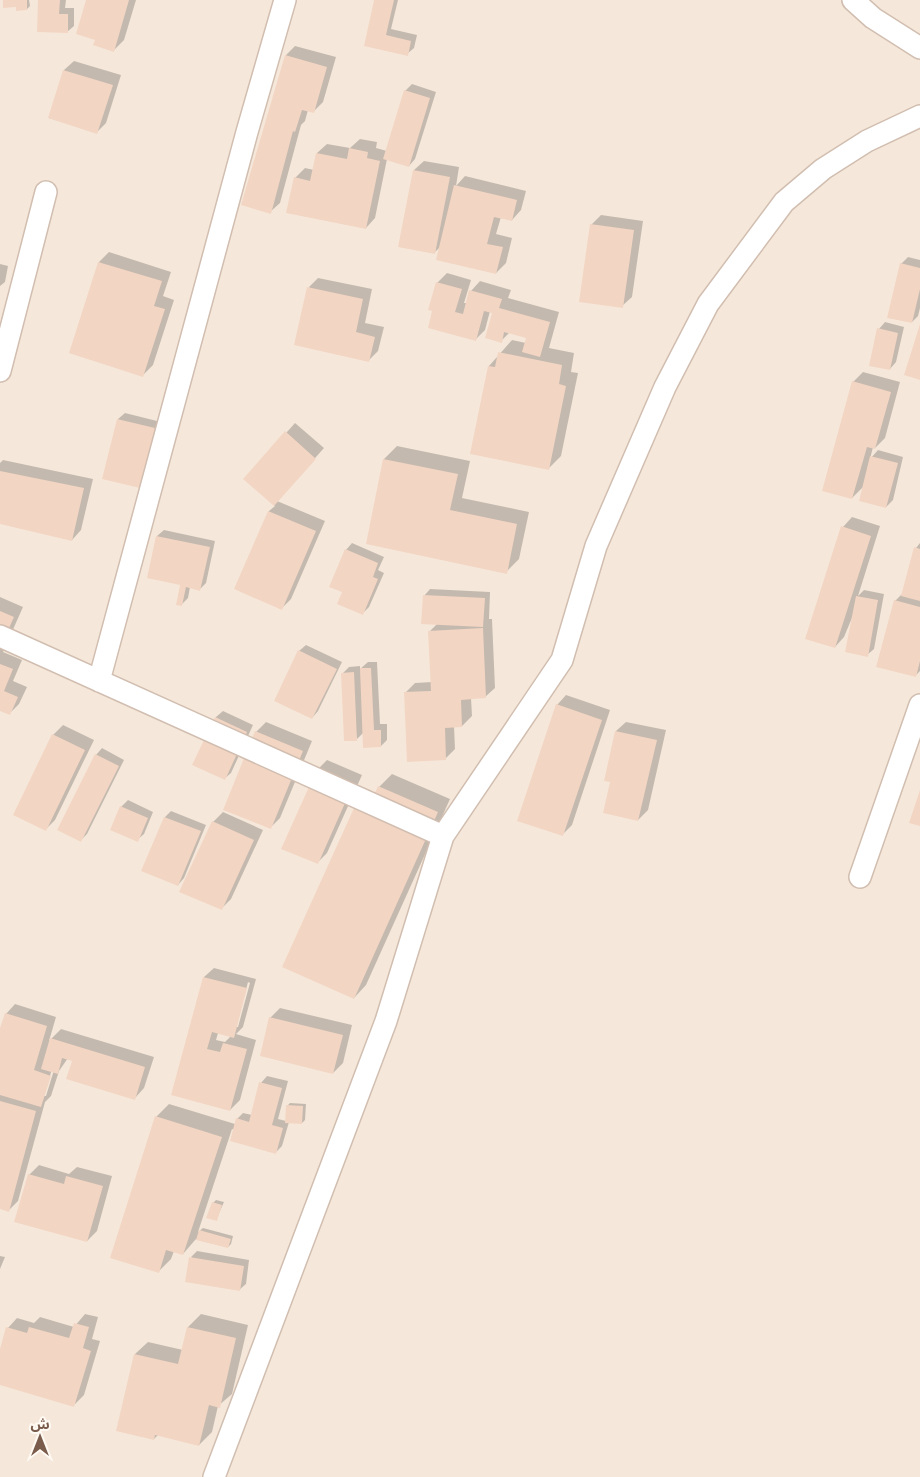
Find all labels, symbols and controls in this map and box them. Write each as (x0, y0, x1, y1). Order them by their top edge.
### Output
north arrow (15, 1412, 65, 1462)
text: ش (30, 1416, 50, 1433)

